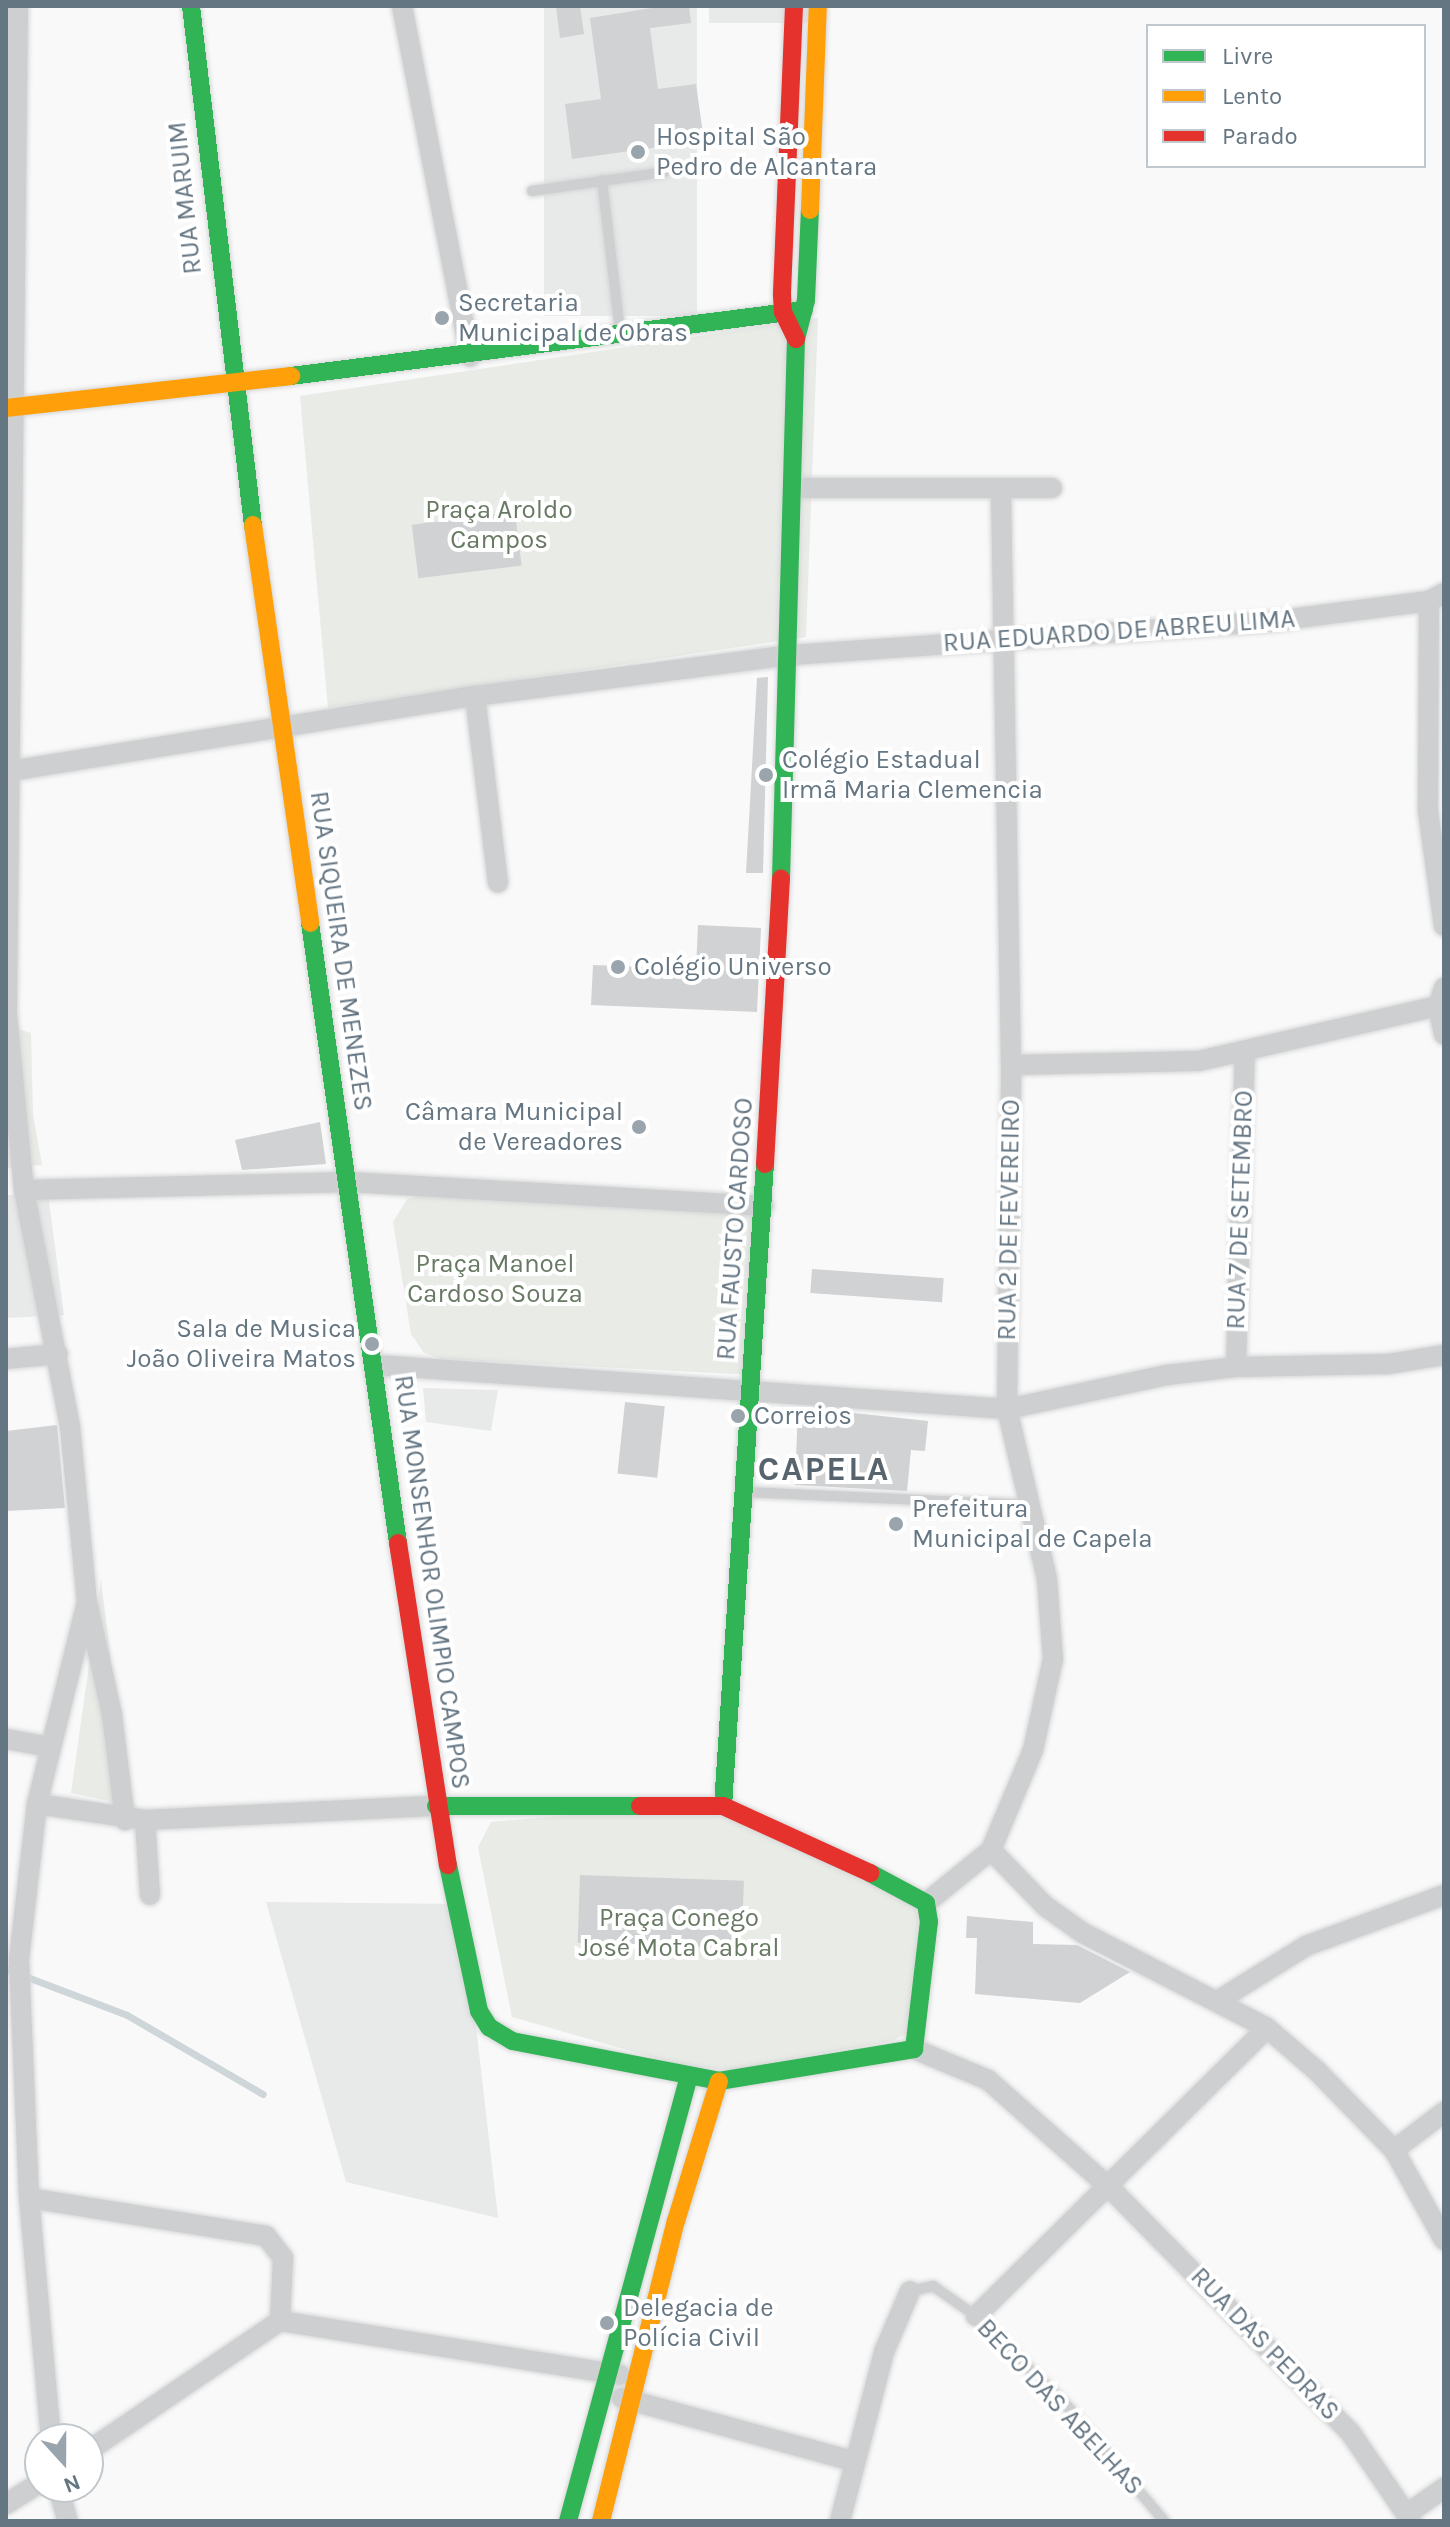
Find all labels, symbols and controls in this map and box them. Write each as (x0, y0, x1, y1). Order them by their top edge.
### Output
legend (1146, 24, 1426, 168)
text: Livre (1222, 42, 1273, 70)
text: Lento (1222, 82, 1282, 110)
street label: RUA MARUIM (161, 120, 209, 276)
place label: Hospital São Pedro de Alcantara (656, 121, 877, 182)
text: Parado (1222, 122, 1298, 150)
marker: Hospital São Pedro de Alcantara (627, 141, 649, 163)
place label: Secretaria Municipal de Obras (458, 287, 688, 348)
marker: Secretaria Municipal de Obras (433, 309, 451, 327)
park label: Praça Aroldo Campos (425, 494, 573, 556)
street label: RUA EDUARDO DE ABREU LIMA (942, 603, 1296, 659)
place label: Colégio Estadual Irmã Maria Clemencia (782, 744, 1043, 806)
marker: Colégio Estadual Irmã Maria Clemencia (757, 766, 775, 784)
street label: RUA SIQUEIRA DE MENEZES (303, 789, 379, 1113)
place label: Colégio Universo (634, 951, 832, 983)
marker: Colégio Universo (609, 958, 627, 976)
street label: RUA 7 DE SETEMBRO (1220, 1090, 1260, 1330)
place label: Câmara Municipal de Vereadores (405, 1096, 623, 1158)
street label: RUA FAUSTO CARDOSO (710, 1097, 760, 1361)
street label: RUA 2 DE FEVEREIRO (991, 1099, 1027, 1341)
marker: Câmara Municipal de Vereadores (630, 1118, 648, 1136)
park label: Praça Manoel Cardoso Souza (407, 1248, 583, 1310)
place label: Sala de Musica João Oliveira Matos (127, 1313, 356, 1374)
marker: Sala de Musica João Oliveira Matos (363, 1335, 381, 1353)
street label: RUA MONSENHOR OLIMPIO CAMPOS (387, 1373, 477, 1791)
place label: Correios (754, 1400, 852, 1432)
marker: Correios (729, 1407, 747, 1425)
district label: CAPELA (758, 1450, 890, 1490)
place label: Prefeitura Municipal de Capela (912, 1493, 1153, 1554)
marker: Prefeitura Municipal de Capela (887, 1515, 905, 1533)
park label: Praça Conego José Mota Cabral (578, 1902, 780, 1964)
street label: RUA DAS PEDRAS (1184, 2261, 1346, 2427)
place label: Delegacia de Polícia Civil (623, 2292, 774, 2354)
street label: BECO DAS ABELHAS (970, 2312, 1150, 2502)
marker: Delegacia de Polícia Civil (598, 2314, 616, 2332)
north arrow (24, 2423, 104, 2503)
text: N (60, 2469, 84, 2499)

